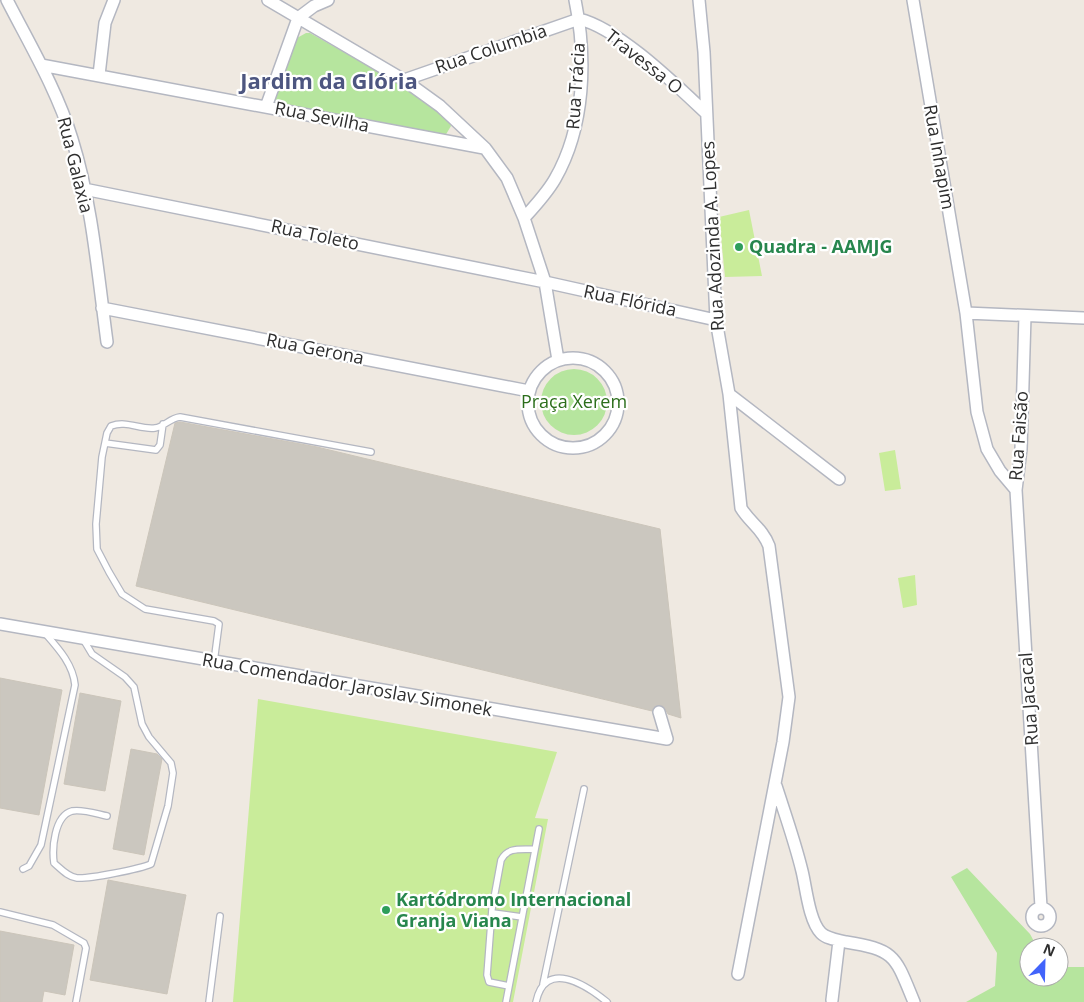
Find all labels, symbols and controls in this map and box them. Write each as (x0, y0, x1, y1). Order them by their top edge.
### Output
street label: Rua Columbia (432, 18, 550, 78)
street label: Travessa O (601, 23, 688, 99)
street label: Rua Trácia (560, 42, 590, 130)
district label: Jardim da Glória (238, 65, 418, 95)
street label: Rua Sevilha (273, 95, 372, 137)
street label: Rua Inhapim (919, 102, 961, 211)
street label: Rua Galaxia (52, 114, 100, 215)
street label: Rua Adozinda A. Lopes (695, 140, 729, 332)
street label: Rua Toleto (269, 213, 361, 255)
place label: Quadra - AAMJG (749, 234, 892, 258)
marker: Quadra - AAMJG (733, 241, 745, 253)
street label: Rua Flórida (582, 278, 679, 322)
street label: Rua Gerona (264, 327, 366, 369)
park label: Praça Xerem (521, 389, 627, 413)
street label: Rua Faisão (1003, 390, 1033, 482)
street label: Rua Comendador Jaroslav Simonek (200, 647, 495, 721)
street label: Rua Jacacal (1013, 652, 1043, 747)
place label: Kartódromo Internacional Granja Viana (396, 887, 631, 932)
marker: Kartódromo Internacional Granja Viana (380, 904, 392, 916)
north arrow (1019, 937, 1069, 987)
text: N (1040, 939, 1058, 961)

